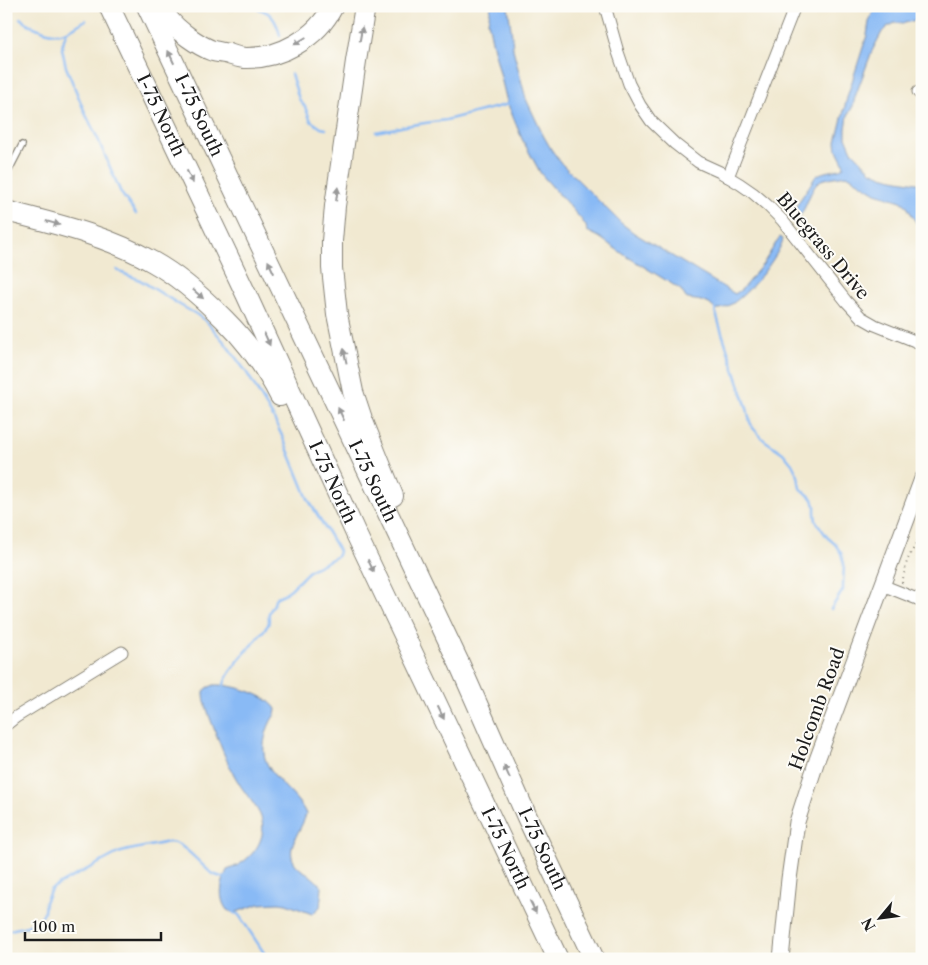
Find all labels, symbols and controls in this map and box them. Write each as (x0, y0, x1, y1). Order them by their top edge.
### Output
one-way arrow (357, 25, 365, 41)
one-way arrow (294, 37, 307, 46)
one-way arrow (167, 50, 175, 64)
street label: I-75 North (132, 71, 190, 160)
street label: I-75 South (170, 71, 228, 160)
one-way arrow (186, 169, 194, 184)
one-way arrow (333, 186, 341, 202)
street label: Bluegrass Drive (772, 188, 874, 304)
one-way arrow (46, 220, 61, 228)
one-way arrow (267, 260, 275, 274)
one-way arrow (191, 289, 204, 300)
one-way arrow (263, 332, 271, 346)
one-way arrow (341, 348, 349, 363)
one-way arrow (336, 407, 344, 421)
street label: I-75 South (344, 436, 402, 526)
street label: I-75 North (304, 437, 361, 527)
one-way arrow (367, 559, 375, 573)
street label: Holcomb Road (785, 645, 849, 773)
one-way arrow (437, 706, 445, 720)
one-way arrow (503, 765, 511, 779)
street label: I-75 North (476, 804, 534, 893)
street label: I-75 South (513, 804, 571, 894)
north arrow (856, 892, 906, 942)
one-way arrow (530, 900, 538, 914)
scale bar (25, 910, 161, 942)
text: N (858, 915, 879, 934)
text: 100 m (32, 917, 75, 936)

